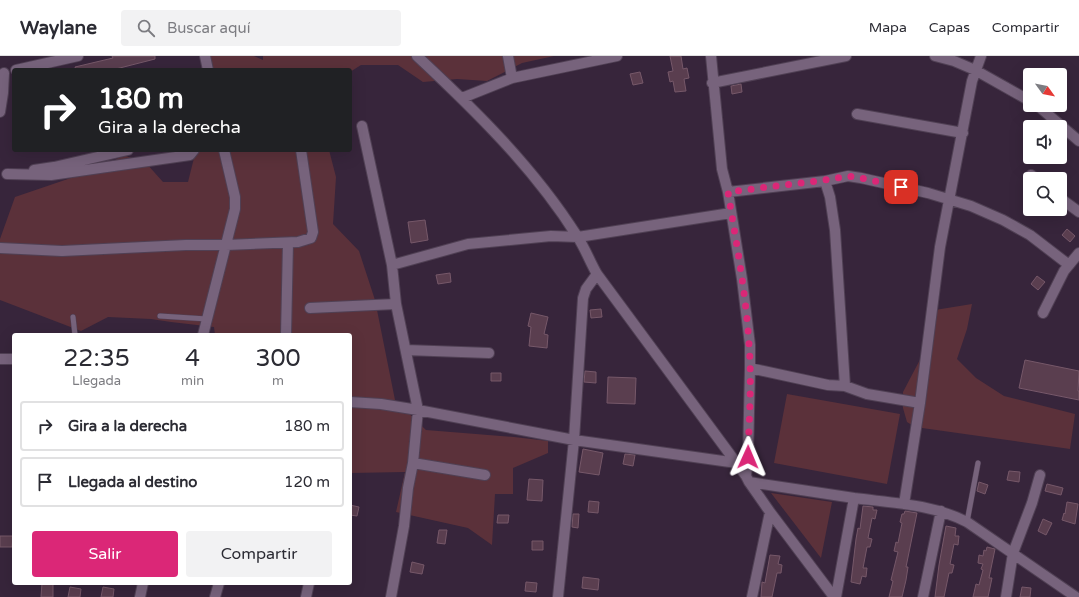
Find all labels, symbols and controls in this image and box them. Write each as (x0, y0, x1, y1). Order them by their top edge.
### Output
search box (121, 10, 401, 46)
text: Waylane (20, 17, 97, 39)
icon: search (135, 17, 157, 39)
text: Buscar aquí (167, 19, 250, 37)
text: Mapa (869, 19, 907, 36)
text: Capas (929, 19, 970, 36)
text: Compartir (992, 19, 1059, 36)
north arrow (1023, 68, 1067, 112)
map controls (1023, 68, 1067, 216)
text: 180 m (98, 82, 184, 116)
icon: right (32, 84, 84, 136)
text: Gira a la derecha (98, 116, 241, 138)
button: sound (1023, 120, 1067, 164)
pin (884, 170, 918, 204)
button: search (1023, 172, 1067, 216)
icon: arrive (890, 176, 912, 198)
text: 22:35 (63, 344, 130, 373)
text: 4 (185, 344, 200, 373)
text: 300 (255, 344, 301, 373)
text: Llegada (72, 373, 121, 389)
text: min (181, 373, 204, 389)
text: m (272, 373, 284, 389)
icon: right (34, 415, 56, 437)
text: Gira a la derecha (68, 417, 187, 435)
text: 180 m (284, 417, 330, 435)
position arrow (727, 436, 769, 478)
icon: arrive (34, 471, 56, 493)
text: Llegada al destino (68, 473, 197, 491)
text: 120 m (284, 473, 330, 491)
button: Salir (32, 531, 178, 577)
button: Compartir (186, 531, 332, 577)

